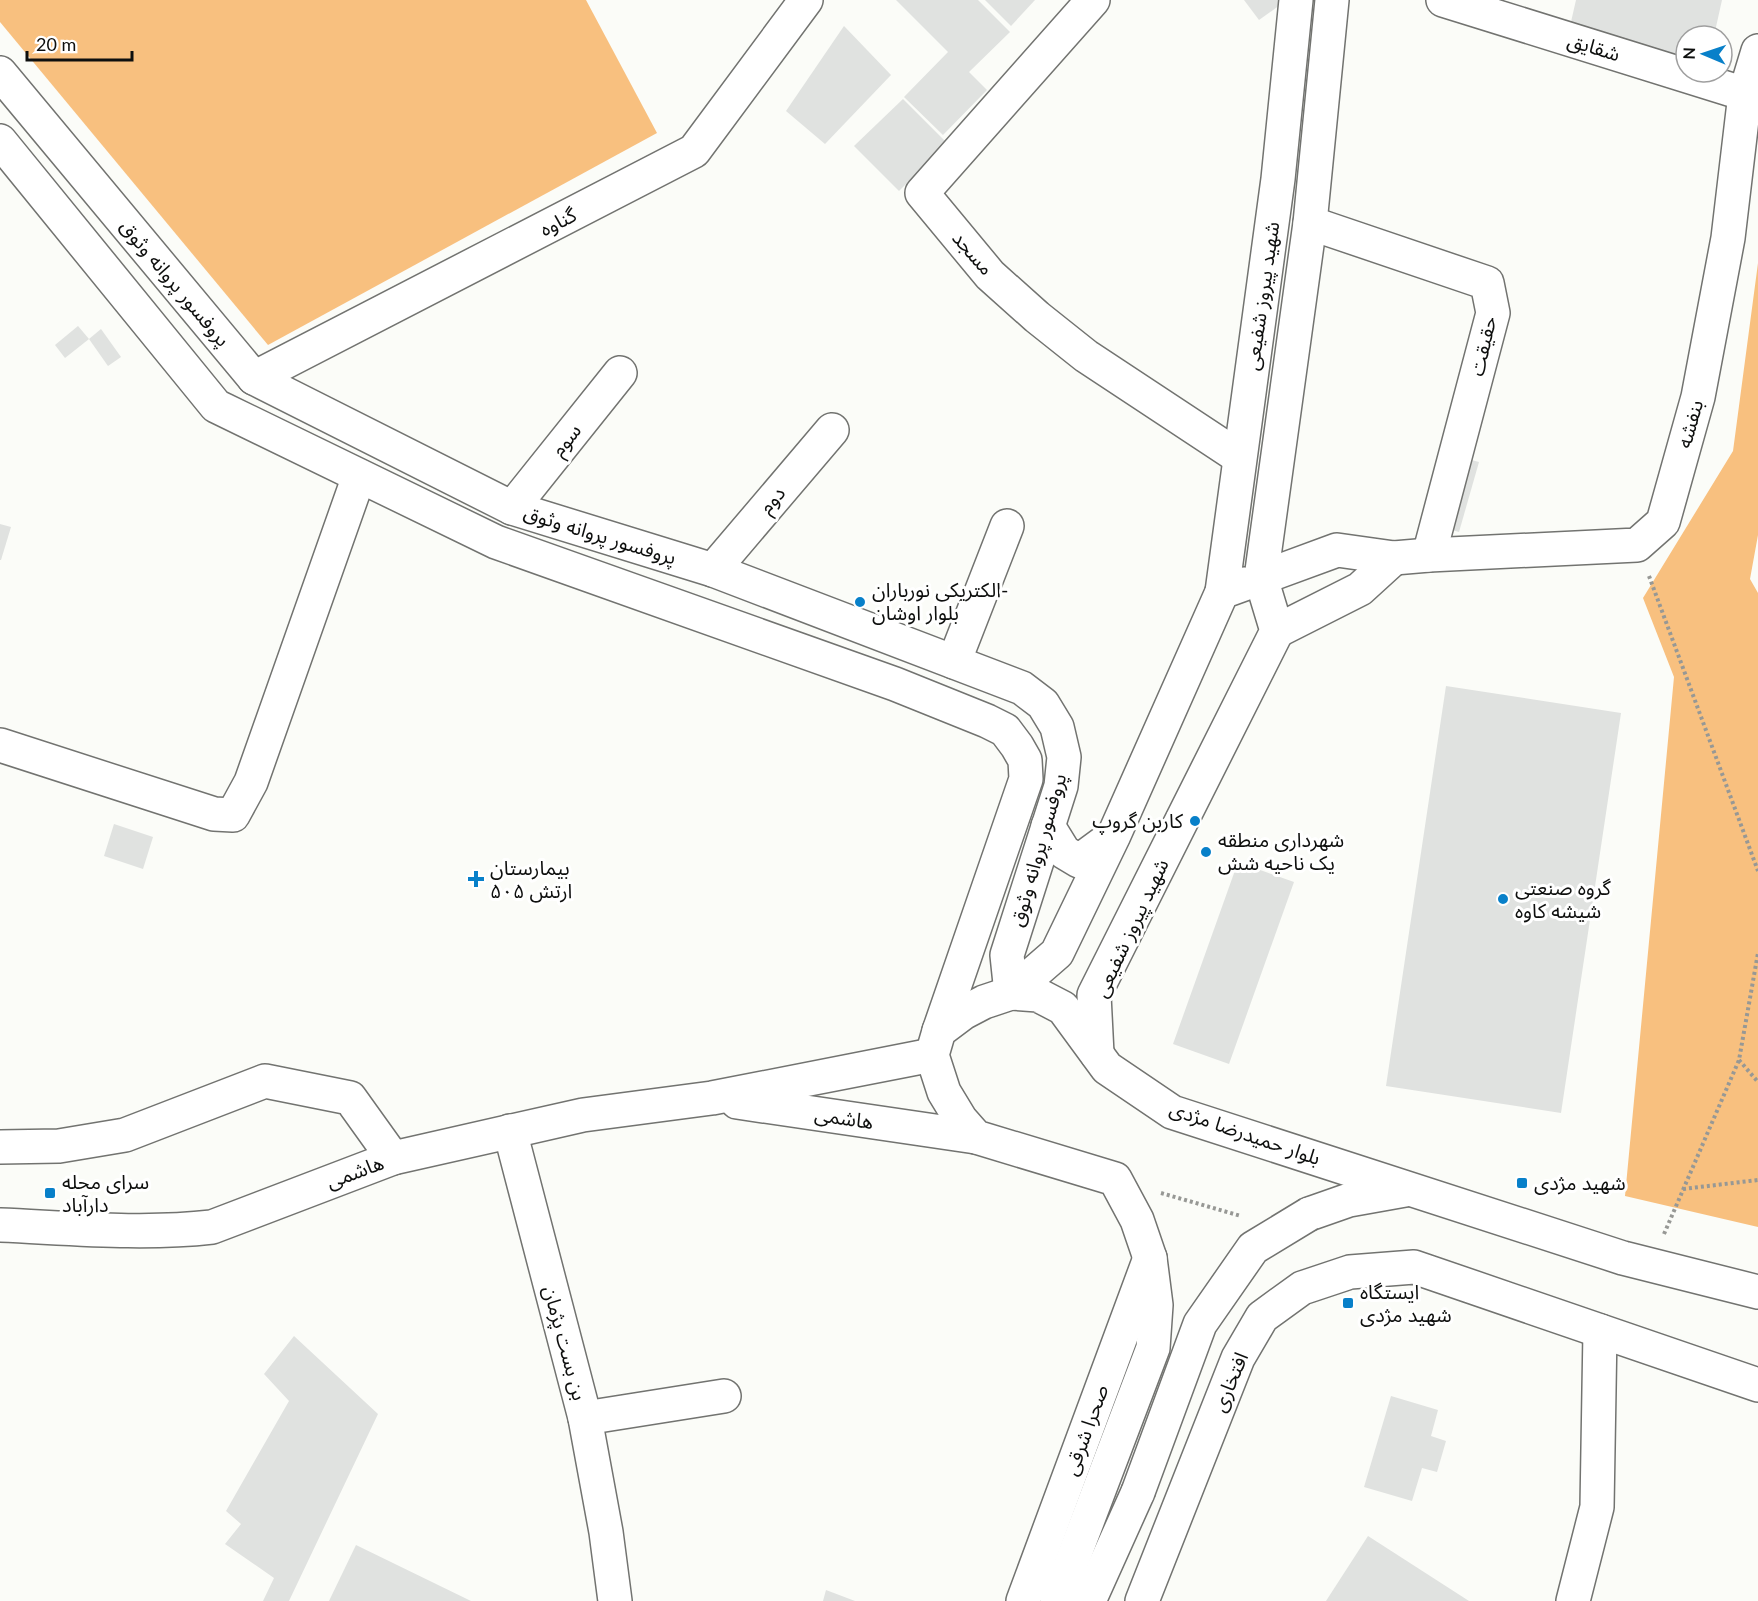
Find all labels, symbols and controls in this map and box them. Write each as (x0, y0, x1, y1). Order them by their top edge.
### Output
scale bar (27, 24, 132, 62)
north arrow (1674, 24, 1734, 84)
street label: شقایق (1565, 27, 1623, 67)
text: 20 m (36, 33, 76, 55)
text: N (1679, 47, 1698, 60)
street label: گناوه (535, 201, 581, 241)
street label: پروفسور پروانه وثوق (114, 214, 236, 352)
street label: شهید پیروز شفیعی (1239, 220, 1285, 372)
street label: مسجد (948, 225, 1000, 279)
street label: حقیقت (1463, 313, 1501, 378)
street label: بنفشه (1671, 397, 1707, 451)
street label: سوم (545, 418, 589, 463)
street label: دوم (753, 481, 793, 520)
street label: پروفسور پروانه وثوق (520, 499, 680, 571)
place label: الکتریکی نورباران- بلوار اوشان (872, 577, 1008, 625)
marker: الکتریکی نورباران- بلوار اوشان (853, 595, 867, 609)
street label: پروفسور پروانه وثوق (1004, 770, 1072, 930)
place label: کاربن گروپ (1092, 808, 1184, 835)
marker: کاربن گروپ (1188, 814, 1202, 828)
place label: شهرداری منطقه یک ناحیه شش (1218, 827, 1344, 875)
marker: شهرداری منطقه یک ناحیه شش (1199, 845, 1213, 859)
place label: بیمارستان ۵۰۵ ارتش (490, 855, 572, 903)
street label: شهید پیروز شفیعی (1088, 855, 1175, 1002)
marker: بیمارستان ۵۰۵ ارتش (467, 870, 485, 888)
place label: گروه صنعتی شیشه کاوه (1515, 875, 1612, 923)
marker: گروه صنعتی شیشه کاوه (1496, 892, 1510, 906)
street label: بلوار حمیدرضا مژدی (1167, 1095, 1324, 1170)
street label: هاشمی (813, 1101, 875, 1134)
street label: هاشمی (323, 1150, 387, 1193)
place label: سرای محله دارآباد (62, 1169, 149, 1217)
place label: شهید مژدی (1534, 1170, 1626, 1195)
marker: شهید مژدی (1515, 1176, 1529, 1190)
marker: سرای محله دارآباد (43, 1186, 57, 1200)
place label: ایستگاه شهید مژدی (1360, 1279, 1452, 1327)
street label: بن بست پژمان (537, 1283, 593, 1403)
marker: ایستگاه شهید مژدی (1341, 1296, 1355, 1310)
street label: افتخاری (1206, 1348, 1253, 1415)
street label: صحرا شرقی (1058, 1381, 1113, 1479)

